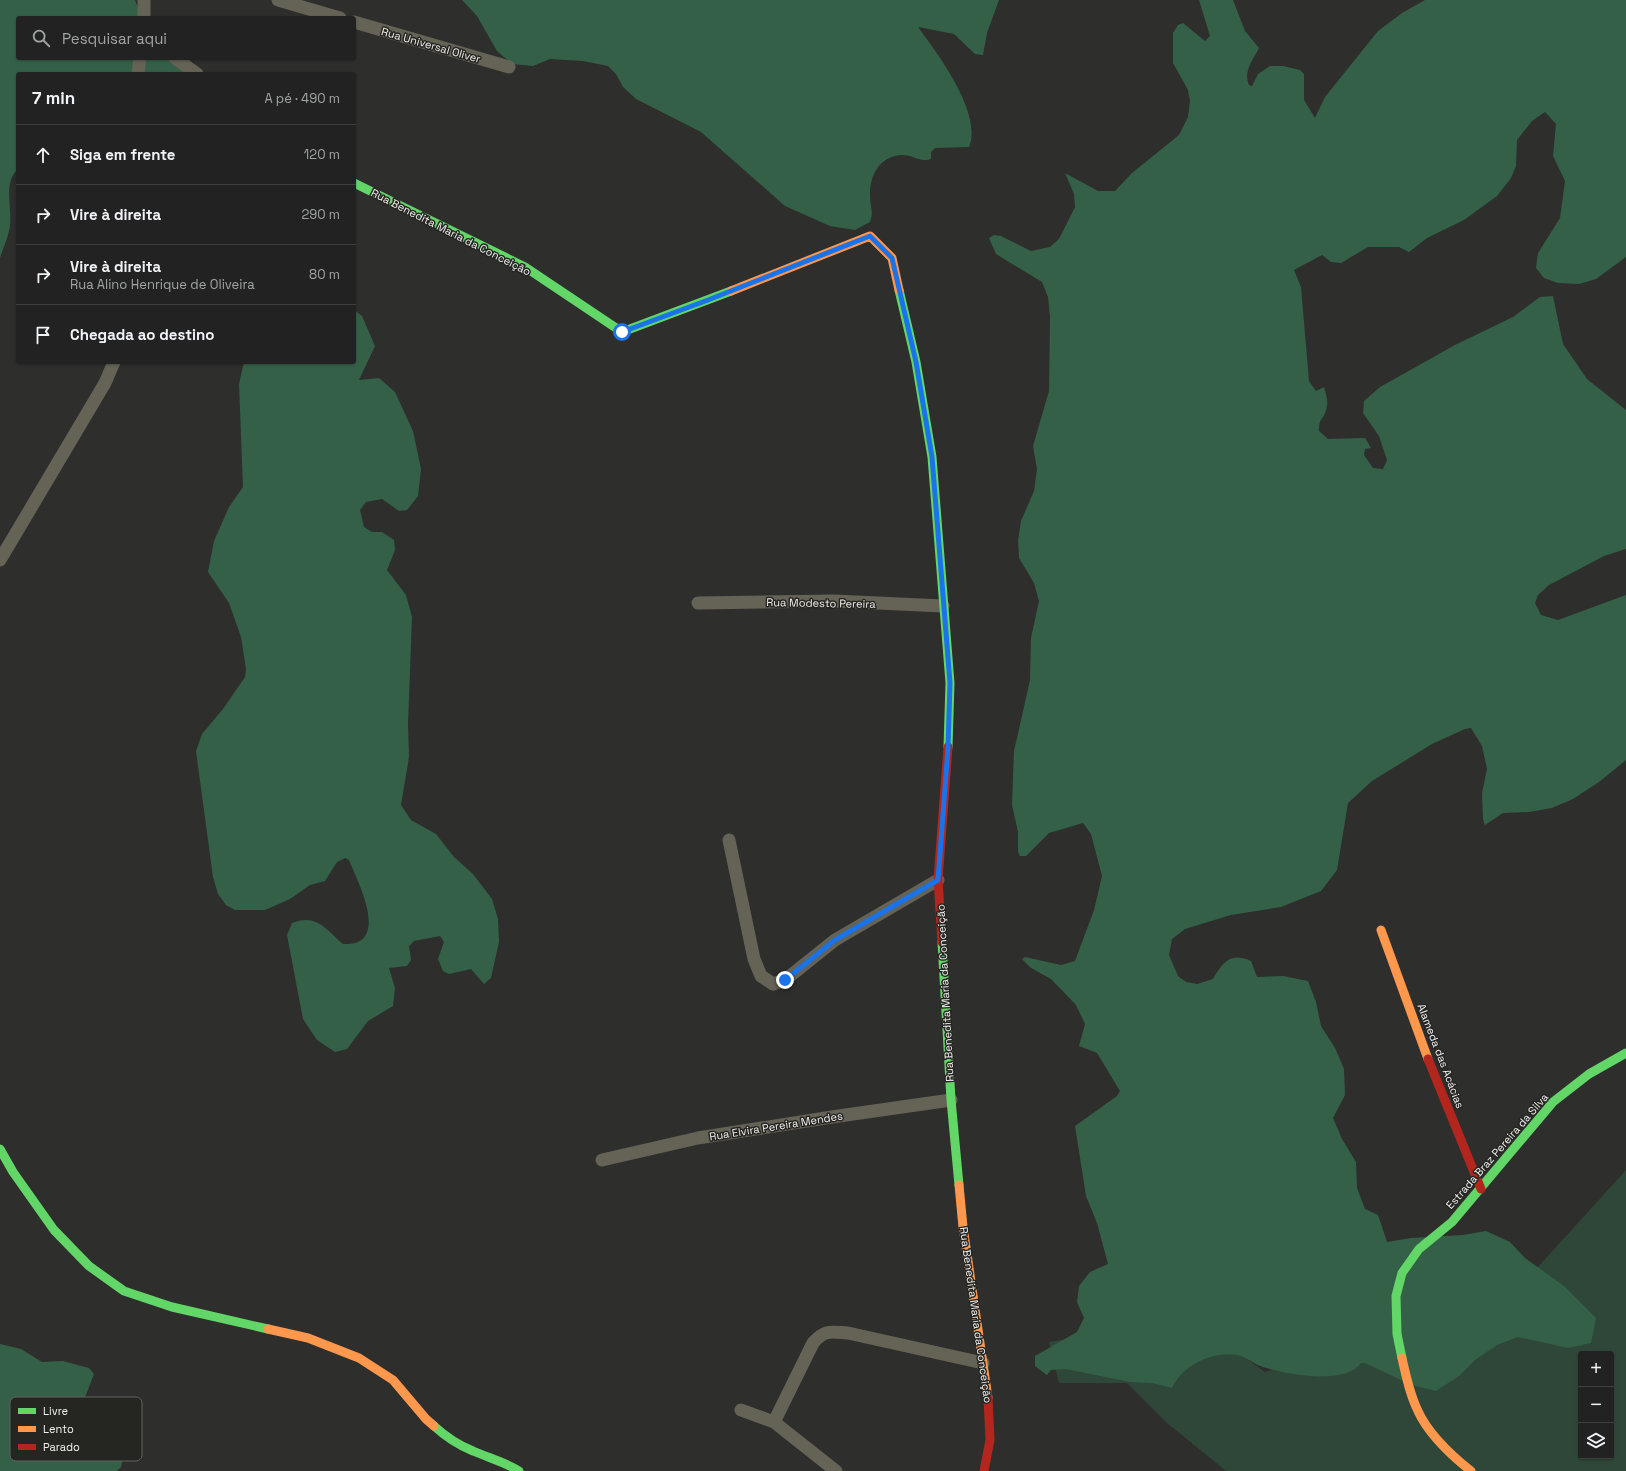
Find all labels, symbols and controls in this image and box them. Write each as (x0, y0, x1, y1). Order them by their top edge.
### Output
search box (16, 16, 356, 60)
street label: Rua Universal Oliver (380, 24, 482, 66)
icon: search (30, 27, 52, 49)
text: Pesquisar aqui (62, 29, 167, 48)
text: 7 min (32, 87, 75, 109)
text: A pé · 490 m (265, 90, 340, 107)
icon: ahead (32, 144, 54, 166)
text: Siga em frente (70, 145, 176, 164)
text: 120 m (304, 146, 340, 163)
street label: Rua Benedita Maria da Conceição (369, 185, 534, 279)
icon: right (32, 204, 54, 226)
text: Vire à direita (70, 205, 161, 224)
text: 290 m (301, 206, 340, 223)
text: Vire à direita (70, 257, 161, 276)
icon: right (32, 264, 54, 286)
text: 80 m (309, 266, 340, 283)
text: Rua Alino Henrique de Oliveira (70, 276, 255, 293)
route start (613, 323, 631, 341)
icon: arrive (32, 324, 54, 346)
text: Chegada ao destino (70, 325, 214, 344)
street label: Rua Modesto Pereira (766, 595, 876, 611)
street label: Rua Benedita Maria da Conceição (933, 904, 957, 1082)
route end (776, 971, 794, 989)
street label: Alameda das Acácias (1415, 1002, 1468, 1111)
street label: Estrada Braz Pereira da Silva (1443, 1090, 1552, 1212)
street label: Rua Elvira Pereira Mendes (708, 1109, 844, 1143)
street label: Rua Benedita Maria da Conceição (957, 1226, 995, 1404)
map controls (1578, 1351, 1614, 1459)
button: + (1578, 1351, 1614, 1387)
button: − (1578, 1387, 1614, 1423)
legend (10, 1397, 142, 1461)
text: Livre (43, 1404, 68, 1418)
text: Lento (43, 1422, 74, 1436)
button: layers (1578, 1423, 1614, 1459)
text: Parado (43, 1440, 80, 1454)

